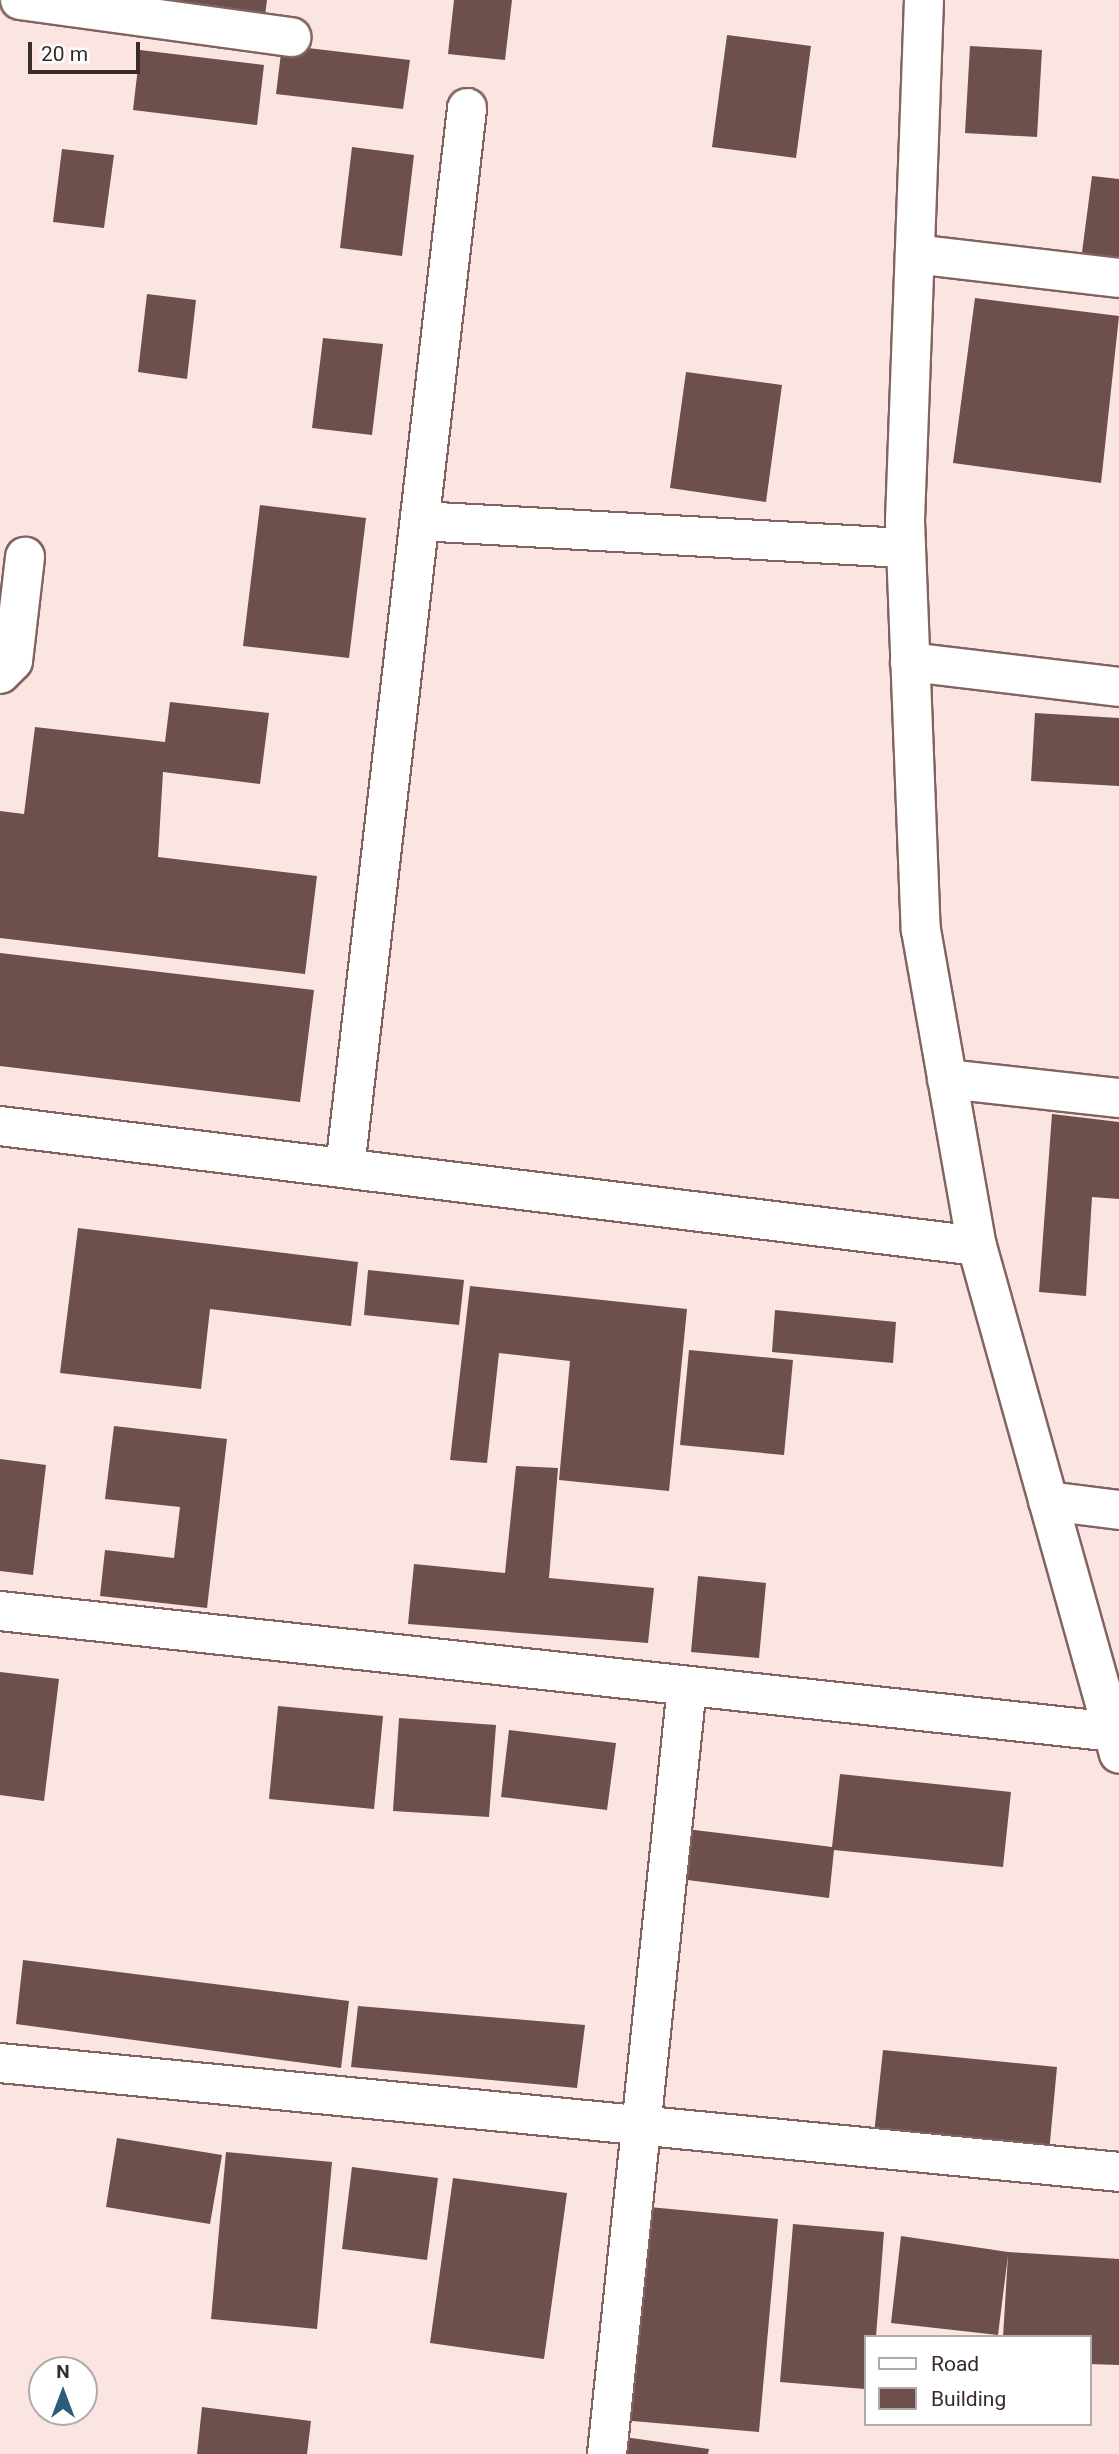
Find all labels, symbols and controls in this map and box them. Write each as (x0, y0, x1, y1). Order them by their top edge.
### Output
scale bar (32, 28, 144, 72)
text: 20 m (41, 42, 88, 66)
legend (864, 2335, 1091, 2426)
text: Road (931, 2352, 979, 2376)
north arrow (28, 2356, 98, 2426)
text: N (56, 2360, 70, 2383)
text: Building (931, 2387, 1006, 2411)

